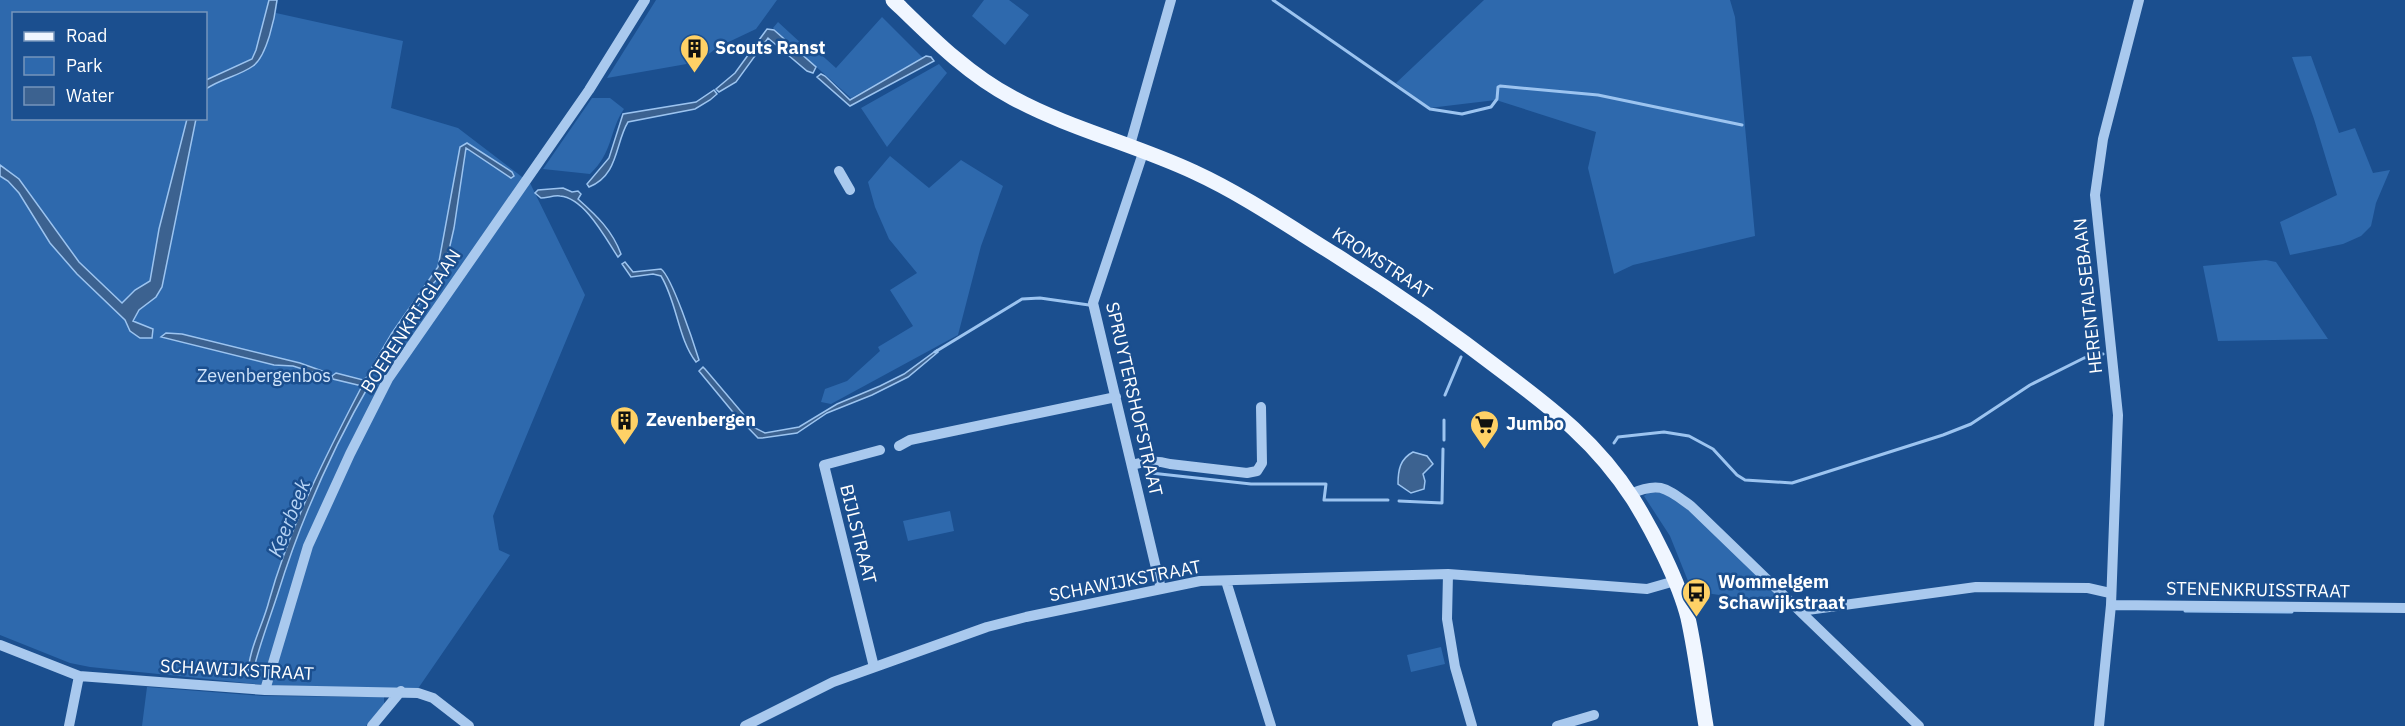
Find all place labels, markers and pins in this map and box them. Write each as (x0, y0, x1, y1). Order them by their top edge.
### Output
building icon: Scouts Ranst (678, 32, 710, 74)
place label: Scouts Ranst (715, 36, 825, 59)
building icon: Zevenbergen (609, 404, 641, 446)
place label: Zevenbergen (646, 408, 756, 431)
supermarket icon: Jumbo (1469, 408, 1501, 450)
place label: Jumbo (1506, 412, 1564, 435)
place label: Wommelgem Schawijkstraat (1718, 570, 1845, 614)
bus stop icon: Wommelgem Schawijkstraat (1681, 576, 1713, 618)

